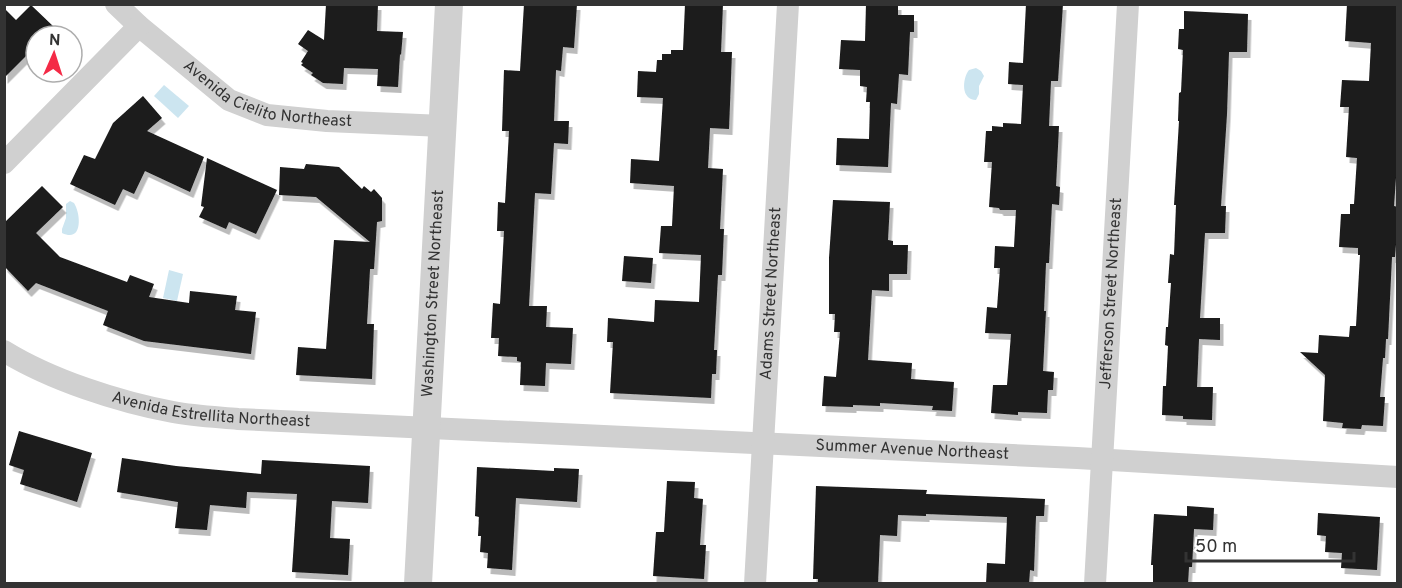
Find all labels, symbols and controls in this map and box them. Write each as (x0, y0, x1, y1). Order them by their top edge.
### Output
north arrow (24, 24, 84, 84)
text: N (48, 31, 61, 51)
street label: Avenida Cielito Northeast (179, 56, 353, 132)
street label: Washington Street Northeast (418, 189, 449, 398)
street label: Jefferson Street Northeast (1096, 197, 1127, 390)
street label: Adams Street Northeast (757, 206, 786, 380)
street label: Avenida Estrellita Northeast (109, 388, 311, 432)
street label: Summer Avenue Northeast (815, 436, 1010, 465)
scale bar (1186, 525, 1354, 563)
text: 50 m (1195, 536, 1237, 559)

